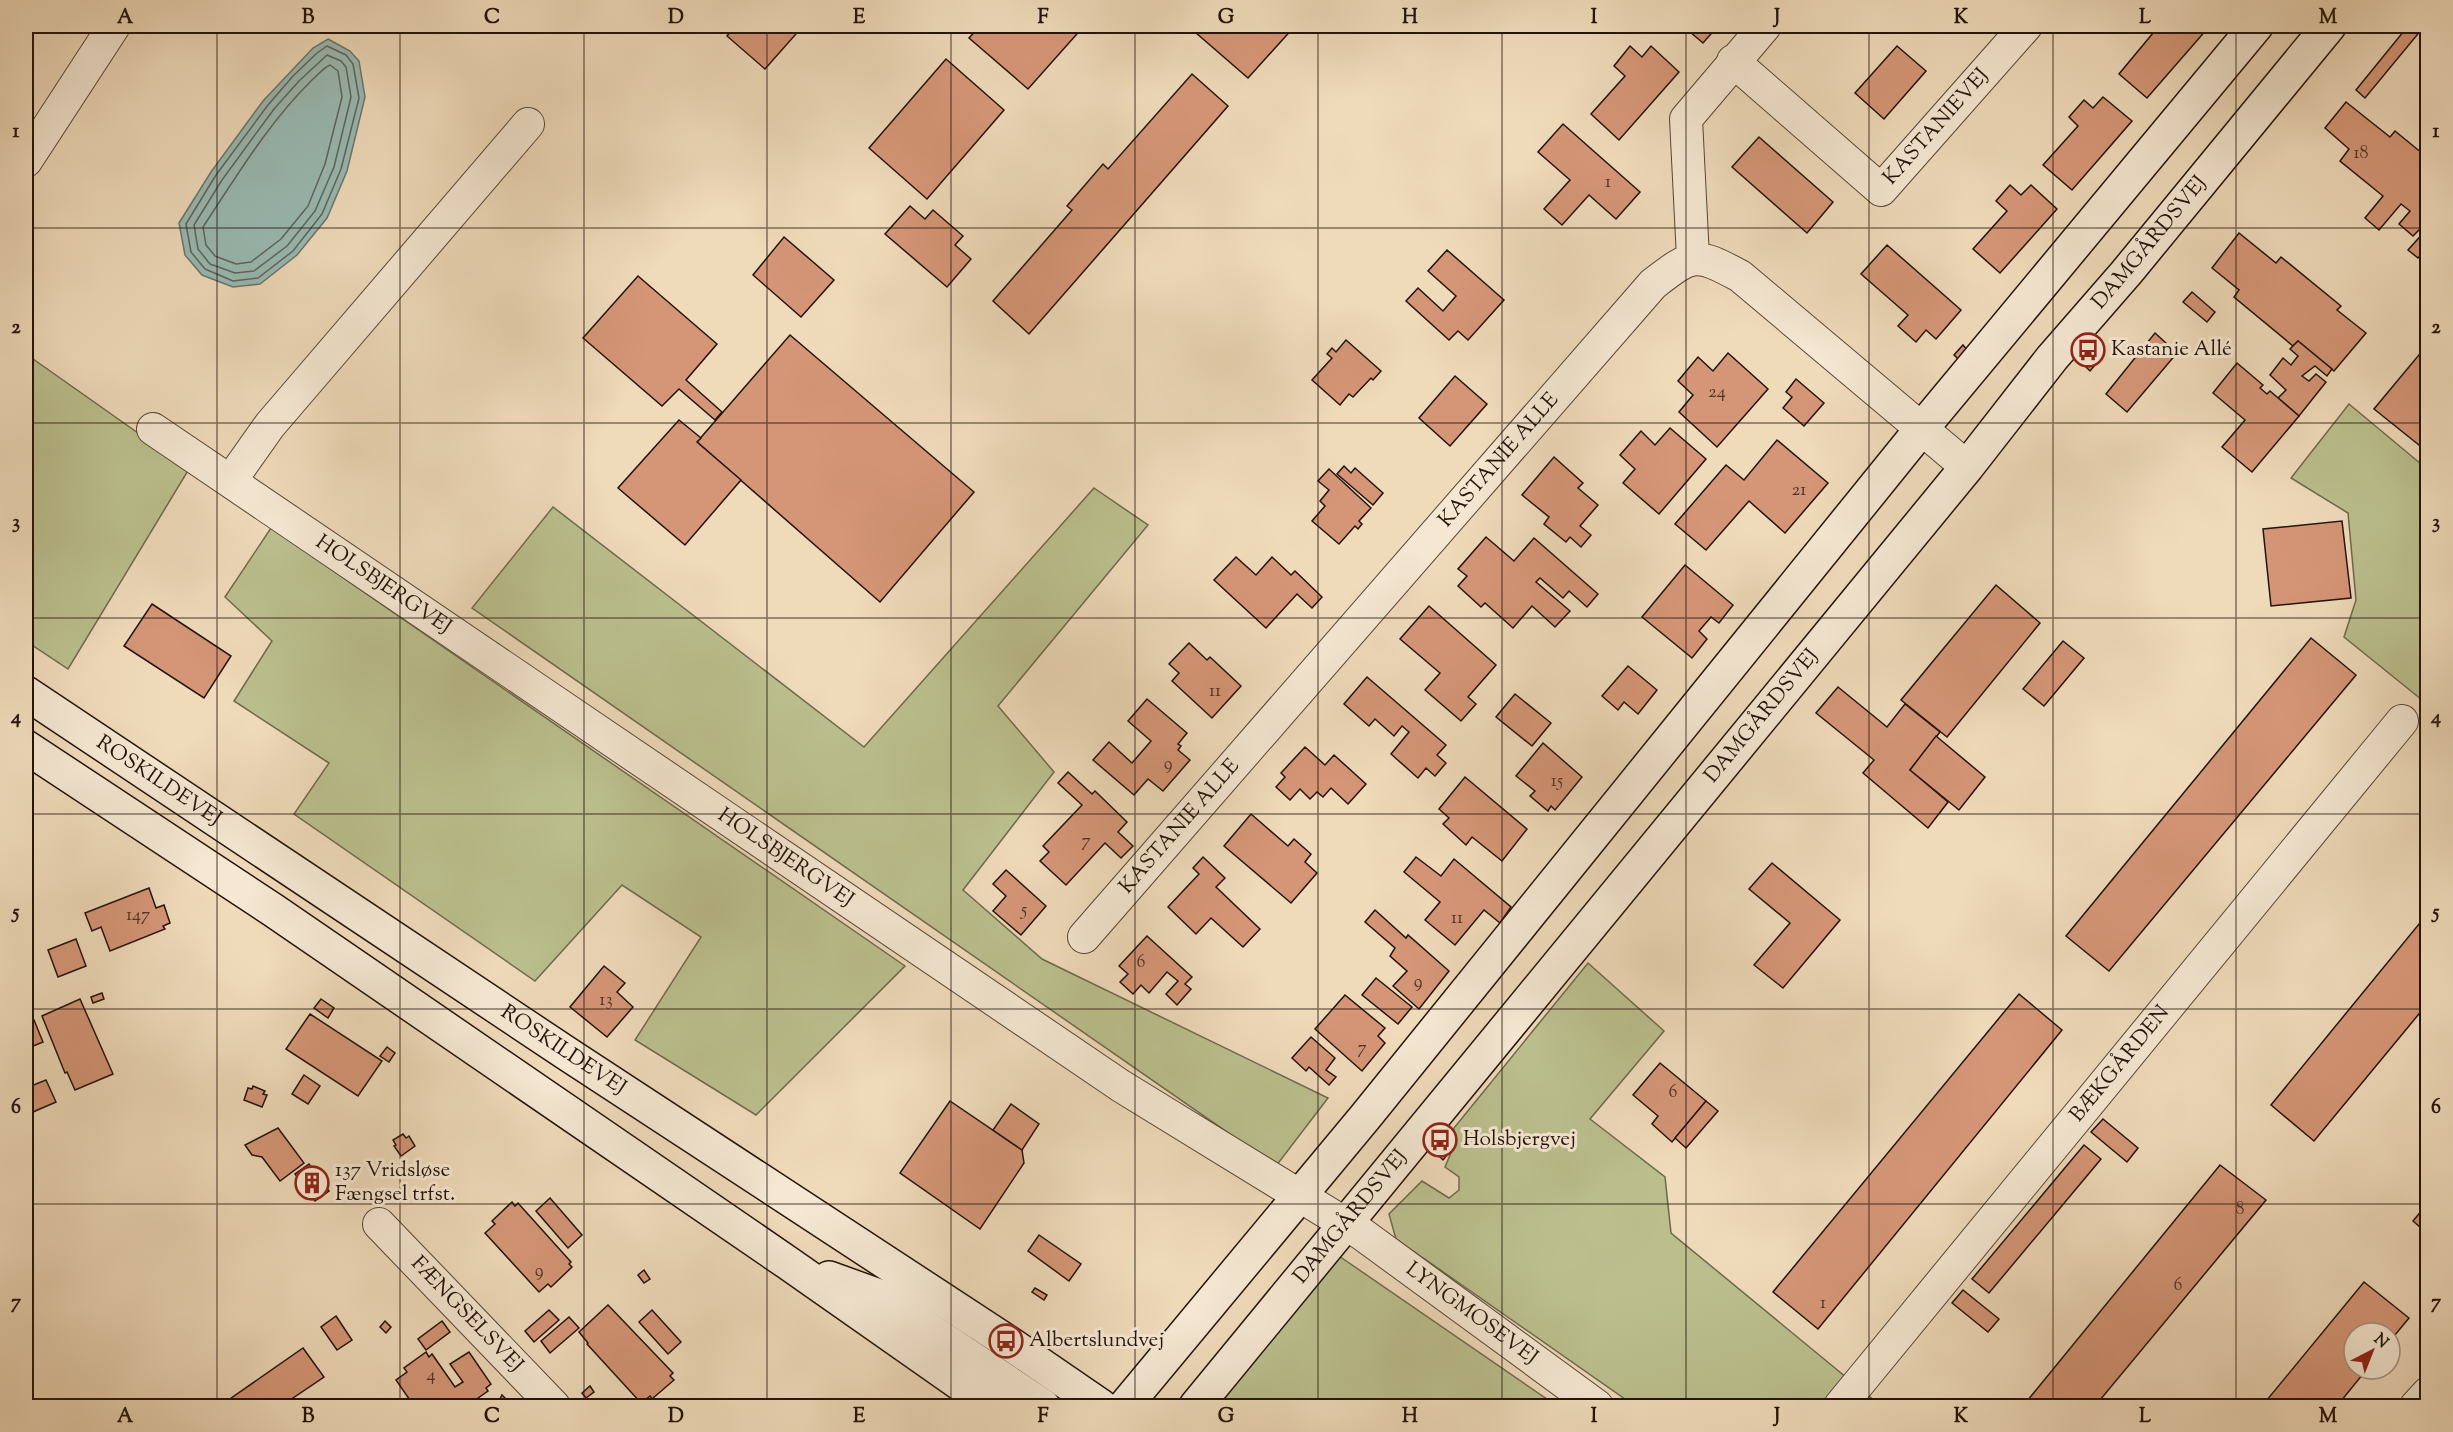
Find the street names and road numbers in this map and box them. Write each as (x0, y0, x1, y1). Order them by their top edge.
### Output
street label: KASTANIEVEJ (1877, 62, 1996, 192)
street label: DAMGÅRDSVEJ (2085, 170, 2214, 317)
street label: KASTANIE ALLE (1432, 386, 1567, 535)
street label: HOLSBJERGVEJ (309, 528, 457, 642)
street label: DAMGÅRDSVEJ (1698, 643, 1826, 790)
street label: ROSKILDEVEJ (90, 729, 227, 834)
street label: KASTANIE ALLE (1113, 753, 1247, 901)
street label: HOLSBJERGVEJ (711, 801, 859, 915)
street label: ROSKILDEVEJ (494, 998, 631, 1103)
street label: BÆKGÅRDEN (2063, 999, 2178, 1129)
street label: DAMGÅRDSVEJ (1287, 1144, 1415, 1291)
street label: FÆNGSELSVEJ (403, 1250, 530, 1380)
street label: LYNGMOSEVEJ (1399, 1255, 1543, 1372)

